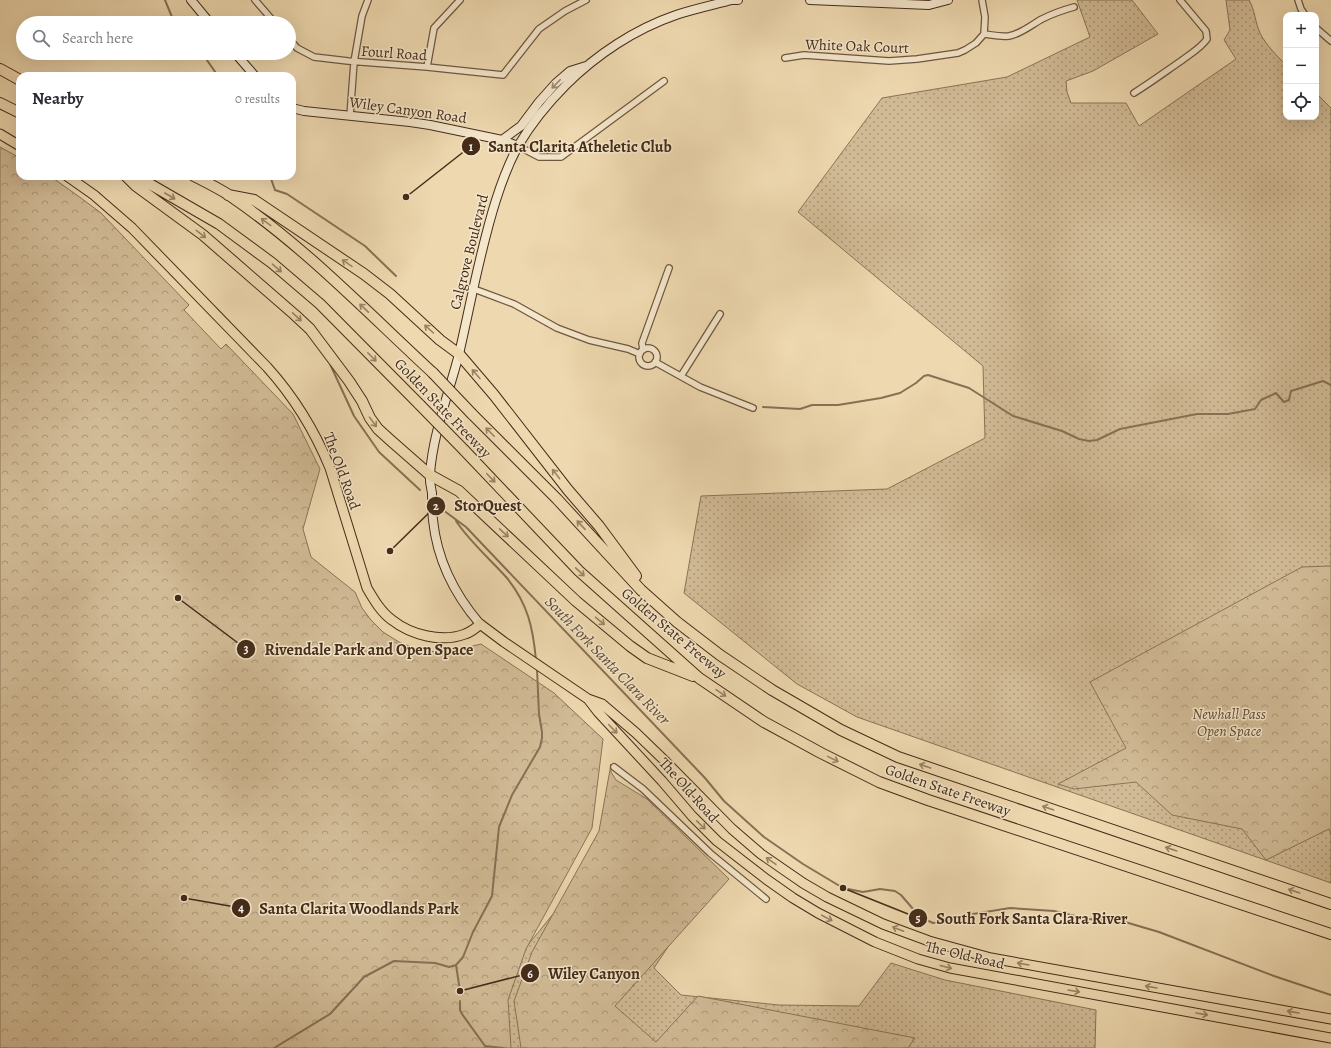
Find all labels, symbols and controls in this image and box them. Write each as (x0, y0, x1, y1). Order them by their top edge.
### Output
map controls (1283, 12, 1319, 120)
button: + (1283, 12, 1319, 48)
search box (16, 16, 296, 60)
icon: search (30, 27, 52, 49)
text: Search here (62, 28, 133, 48)
street label: White Oak Court (804, 34, 909, 58)
street label: Fourl Road (360, 41, 429, 65)
button: − (1283, 48, 1319, 84)
one-way arrow (551, 79, 560, 89)
button: locate (1283, 84, 1319, 120)
text: Nearby (32, 87, 83, 110)
text: 0 results (235, 90, 280, 107)
street label: Wiley Canyon Road (347, 92, 469, 128)
callout: Santa Clarita Atheletic Club (461, 132, 680, 160)
text: Santa Clarita Atheletic Club (488, 136, 672, 158)
text: 1 (469, 139, 474, 155)
street label: Calgrove Boulevard (445, 191, 493, 312)
one-way arrow (164, 192, 176, 200)
one-way arrow (261, 218, 272, 227)
one-way arrow (196, 230, 207, 238)
one-way arrow (342, 258, 353, 267)
one-way arrow (272, 263, 282, 272)
one-way arrow (359, 303, 369, 313)
one-way arrow (292, 312, 302, 322)
one-way arrow (424, 325, 434, 334)
one-way arrow (367, 352, 377, 362)
street label: Golden State Freeway (390, 354, 496, 462)
one-way arrow (472, 369, 481, 380)
one-way arrow (369, 416, 377, 427)
one-way arrow (485, 427, 495, 437)
street label: The Old Road (319, 430, 366, 513)
one-way arrow (552, 469, 560, 480)
one-way arrow (486, 473, 495, 483)
callout: StorQuest (426, 492, 530, 520)
text: StorQuest (454, 495, 522, 517)
text: 2 (433, 498, 439, 514)
one-way arrow (576, 520, 586, 530)
one-way arrow (499, 528, 509, 538)
one-way arrow (575, 567, 585, 576)
street label: Golden State Freeway (617, 583, 731, 683)
water label: South Fork Santa Clara River (540, 591, 675, 730)
one-way arrow (595, 616, 605, 625)
callout: Rivendale Park and Open Space (236, 635, 481, 663)
text: Rivendale Park and Open Space (265, 639, 473, 661)
text: 3 (243, 641, 249, 657)
one-way arrow (716, 689, 727, 697)
park label: Newhall Pass Open Space (1192, 704, 1266, 741)
one-way arrow (609, 724, 618, 734)
street label: The Old Road (655, 753, 724, 827)
one-way arrow (827, 756, 839, 763)
street label: Golden State Freeway (883, 759, 1014, 821)
one-way arrow (918, 762, 931, 769)
one-way arrow (1042, 803, 1054, 811)
one-way arrow (696, 820, 706, 830)
one-way arrow (1165, 845, 1177, 853)
one-way arrow (766, 857, 777, 865)
one-way arrow (1288, 887, 1300, 895)
callout: Santa Clarita Woodlands Park (231, 894, 466, 922)
text: Santa Clarita Woodlands Park (259, 898, 459, 920)
text: 4 (238, 900, 244, 916)
callout: South Fork Santa Clara River (908, 904, 1136, 932)
text: South Fork Santa Clara River (936, 908, 1128, 930)
text: 5 (915, 910, 921, 926)
one-way arrow (820, 914, 832, 922)
one-way arrow (892, 925, 904, 933)
street label: The Old Road (923, 936, 1008, 974)
callout: Wiley Canyon (520, 959, 648, 987)
one-way arrow (1017, 960, 1030, 968)
text: Wiley Canyon (547, 963, 640, 985)
one-way arrow (940, 964, 953, 971)
text: 6 (527, 966, 533, 982)
one-way arrow (1145, 983, 1158, 991)
one-way arrow (1067, 987, 1080, 995)
one-way arrow (1287, 1008, 1300, 1016)
one-way arrow (1195, 1011, 1208, 1019)

